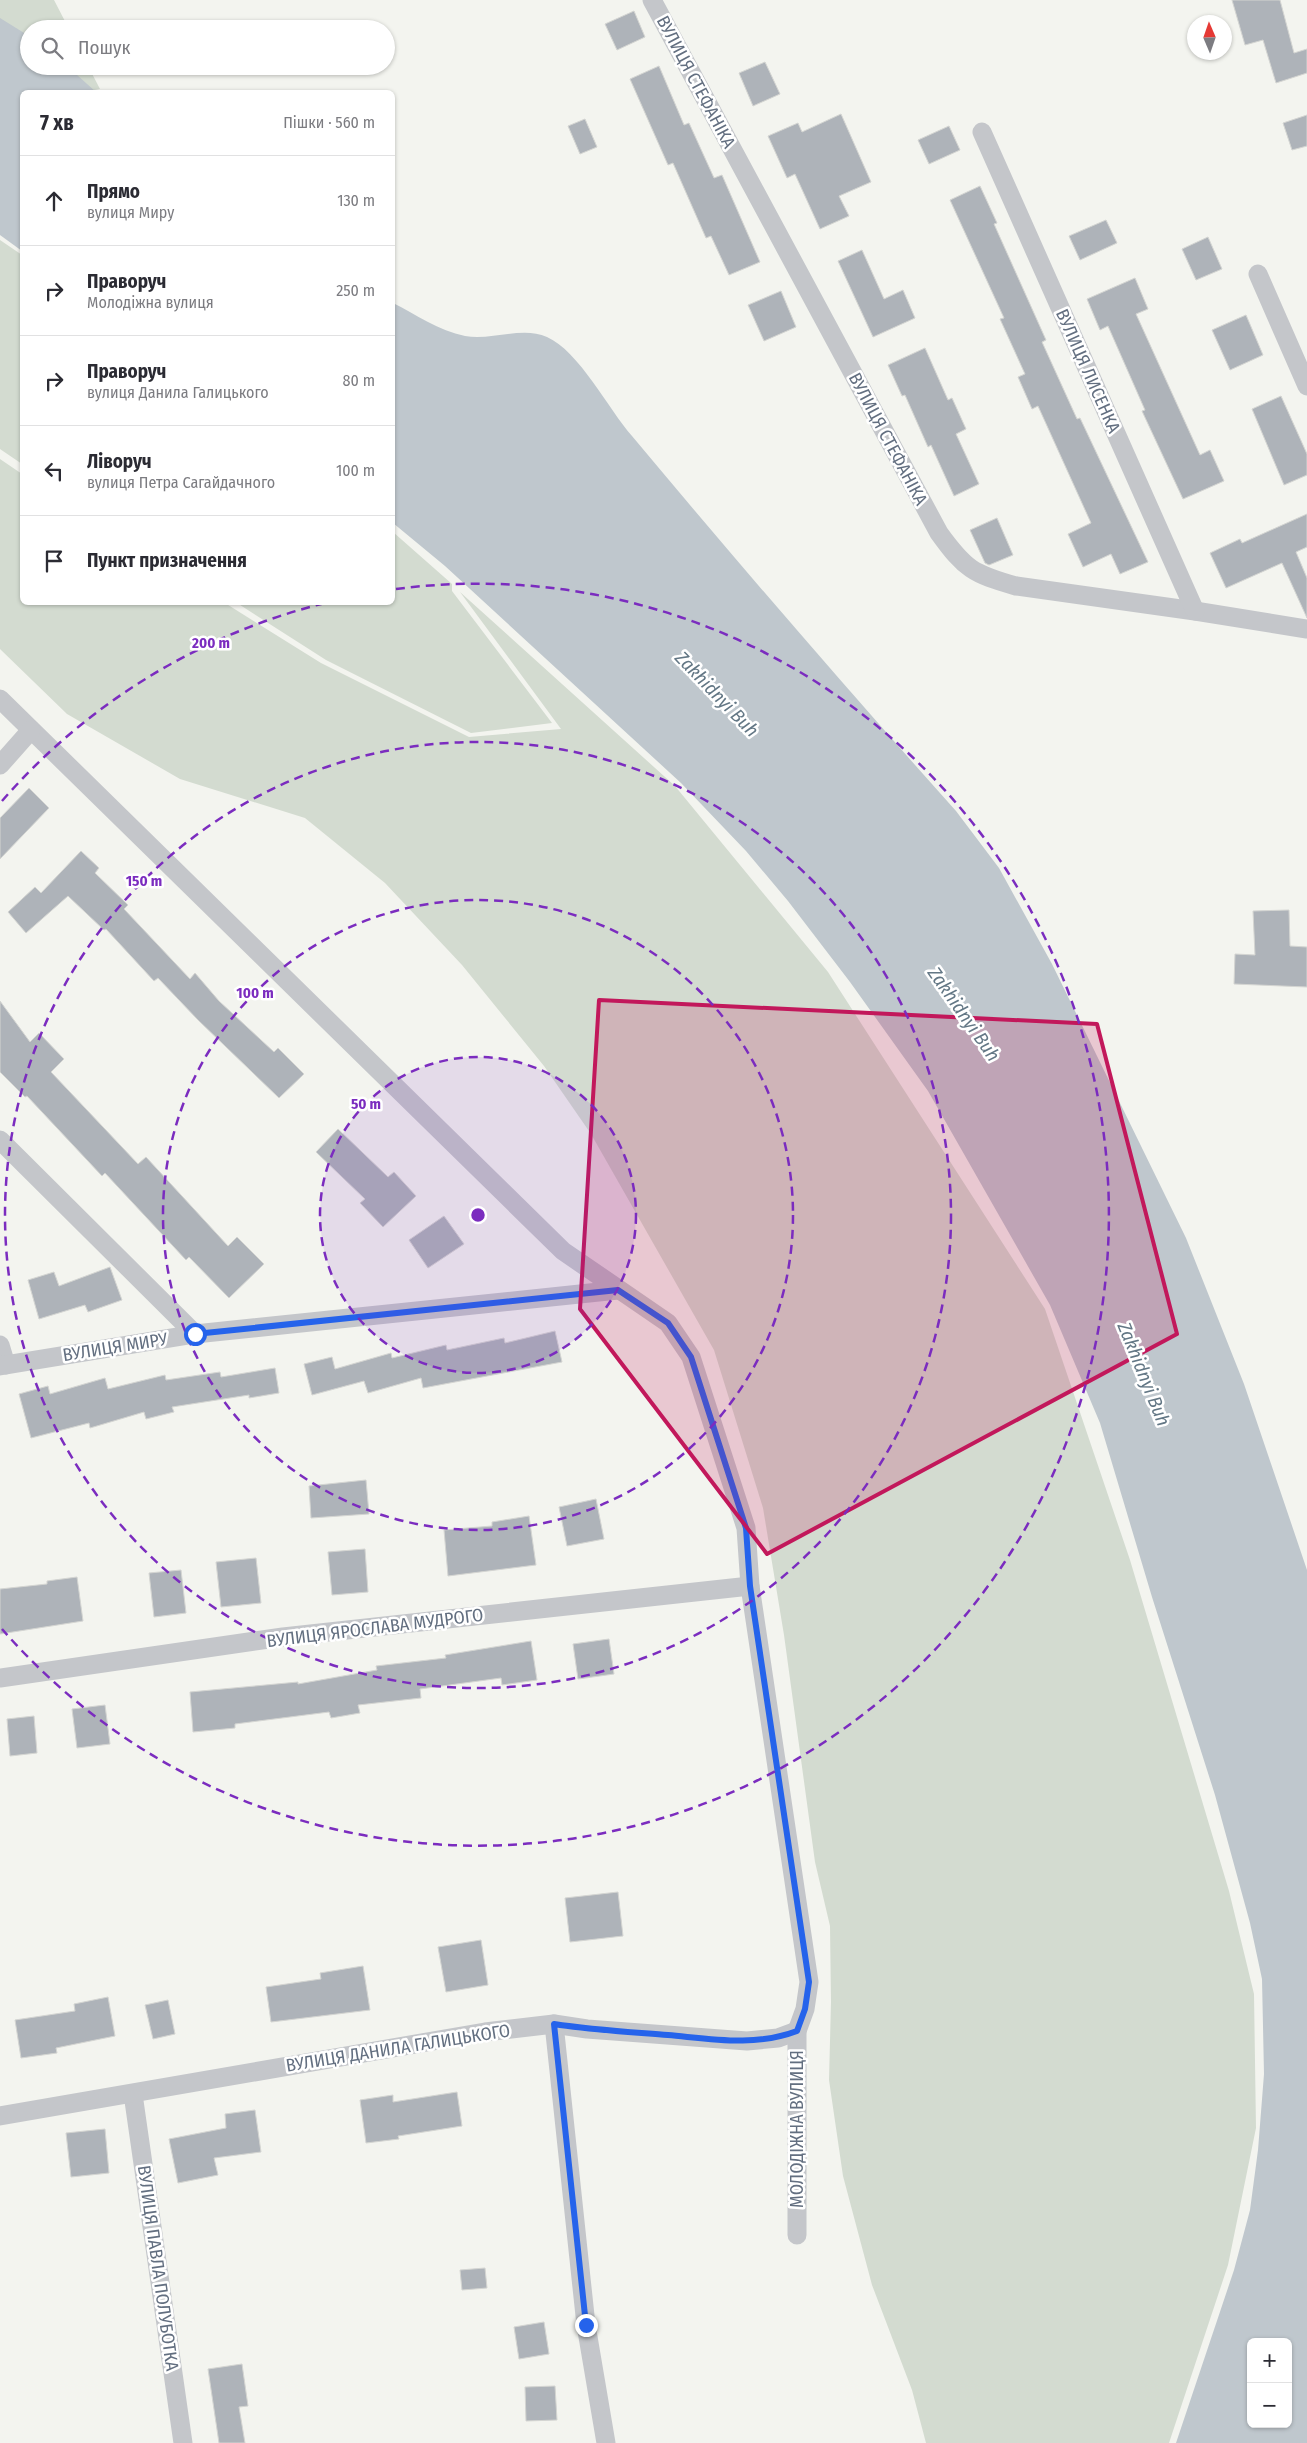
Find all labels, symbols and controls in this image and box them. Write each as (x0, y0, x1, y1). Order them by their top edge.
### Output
street label: ВУЛИЦЯ СТЕФАНІКА (652, 12, 740, 153)
north arrow (1187, 15, 1232, 60)
search box (20, 20, 395, 75)
icon: search (38, 34, 66, 62)
text: Пошук (78, 36, 130, 59)
text: 7 хв (40, 110, 74, 136)
text: Пішки · 560 m (283, 113, 375, 132)
text: Прямо (87, 180, 140, 203)
icon: ahead (40, 187, 68, 215)
text: 130 m (337, 191, 375, 210)
text: вулиця Миру (87, 203, 174, 222)
text: Праворуч (87, 270, 166, 293)
icon: right (40, 277, 68, 305)
text: 250 m (336, 281, 375, 300)
text: Молодіжна вулиця (87, 293, 214, 312)
street label: ВУЛИЦЯ ЛИСЕНКА (1051, 306, 1125, 437)
text: Праворуч (87, 360, 166, 383)
icon: right (40, 367, 68, 395)
street label: ВУЛИЦЯ СТЕФАНІКА (844, 369, 932, 510)
text: 80 m (343, 371, 375, 390)
text: вулиця Данила Галицького (87, 383, 269, 402)
text: Ліворуч (87, 450, 152, 473)
icon: left (40, 457, 68, 485)
text: 100 m (336, 461, 375, 480)
text: вулиця Петра Сагайдачного (87, 473, 275, 492)
icon: arrive (40, 547, 68, 575)
text: Пункт призначення (87, 549, 247, 572)
text: 200 m (191, 634, 230, 652)
water label: Zakhidnyi Buh (670, 646, 764, 742)
text: 150 m (126, 872, 162, 890)
water label: Zakhidnyi Buh (922, 961, 1005, 1066)
text: 100 m (236, 984, 274, 1002)
text: 50 m (351, 1095, 381, 1113)
centre of rings (469, 1206, 487, 1224)
water label: Zakhidnyi Buh (1112, 1318, 1175, 1429)
route start (184, 1323, 207, 1346)
street label: ВУЛИЦЯ МИРУ (61, 1328, 169, 1366)
street label: ВУЛИЦЯ ЯРОСЛАВА МУДРОГО (266, 1604, 484, 1652)
street label: ВУЛИЦЯ ДАНИЛА ГАЛИЦЬКОГО (284, 2019, 512, 2077)
street label: МОЛОДІЖНА ВУЛИЦЯ (786, 2050, 808, 2208)
street label: ВУЛИЦЯ ПАВЛА ПОЛУБОТКА (133, 2164, 183, 2373)
route end (575, 2314, 598, 2337)
map controls (1247, 2338, 1292, 2428)
button: + (1247, 2338, 1292, 2383)
button: − (1247, 2383, 1292, 2428)

